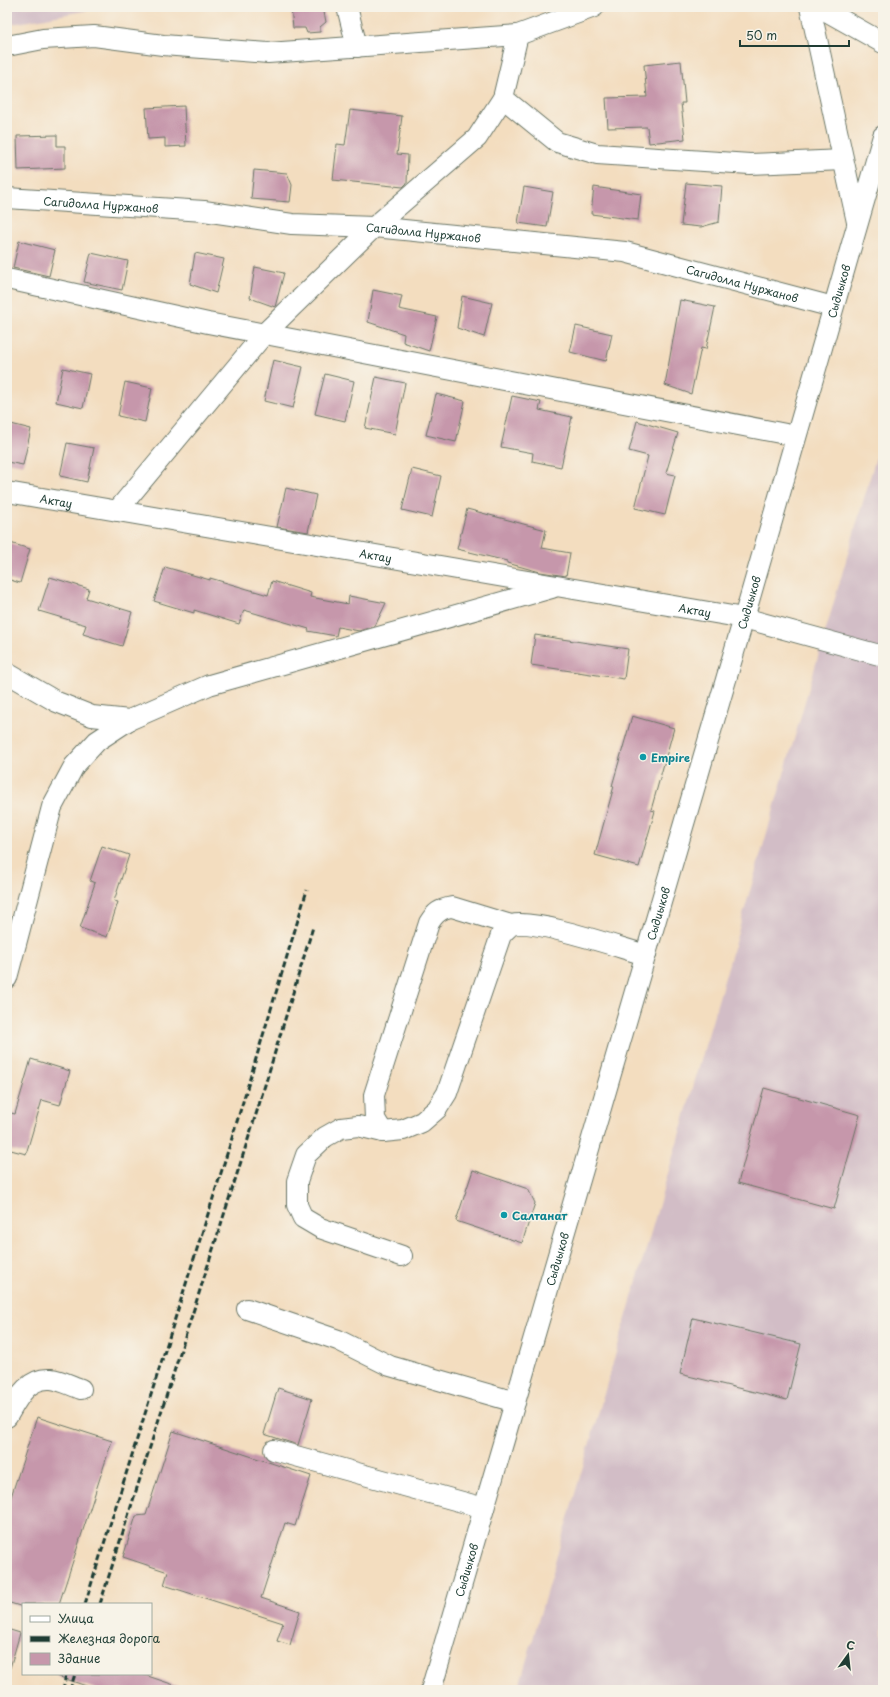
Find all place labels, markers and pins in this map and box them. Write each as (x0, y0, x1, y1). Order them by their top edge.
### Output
place label: Empire (651, 749, 690, 766)
marker: Empire (638, 752, 648, 762)
place label: Салтанат (512, 1207, 568, 1224)
marker: Салтанат (499, 1210, 509, 1220)

